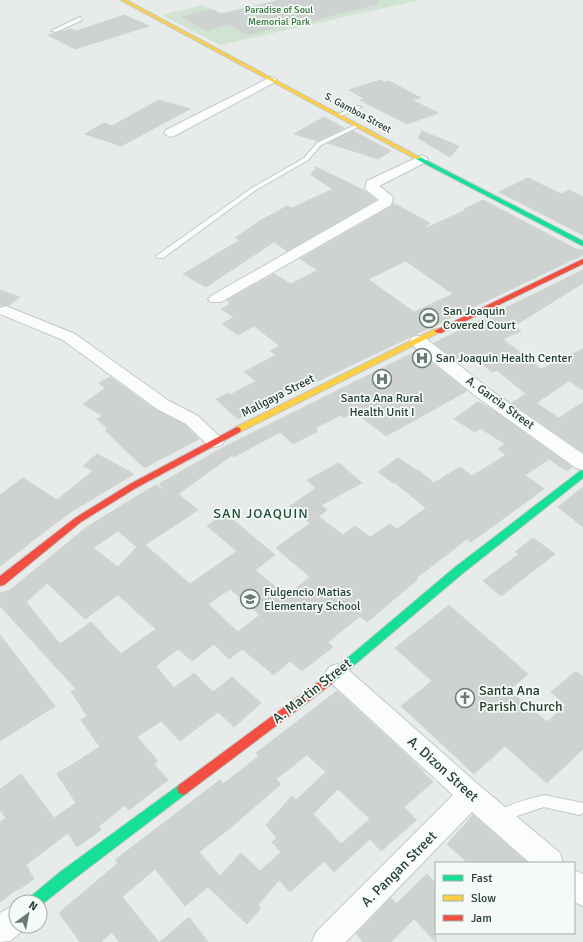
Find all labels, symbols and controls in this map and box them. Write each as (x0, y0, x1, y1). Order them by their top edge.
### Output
park label: Paradise of Soul Memorial Park (245, 4, 313, 28)
street label: S. Gamboa Street (323, 90, 394, 136)
place label: San Joaquin Covered Court (443, 304, 516, 333)
sports icon: San Joaquin Covered Court (418, 307, 440, 329)
hospital icon: San Joaquin Health Center (411, 347, 433, 369)
place label: San Joaquin Health Center (436, 351, 573, 366)
hospital icon: Santa Ana Rural Health Unit I (371, 368, 393, 390)
street label: Maligaya Street (239, 371, 317, 421)
street label: A. Garcia Street (463, 373, 537, 433)
place label: Santa Ana Rural Health Unit I (341, 391, 424, 420)
district label: SAN JOAQUIN (213, 505, 309, 522)
place label: Fulgencio Matias Elementary School (264, 585, 361, 614)
school or university icon: Fulgencio Matias Elementary School (239, 588, 261, 610)
street label: A. Martin Street (269, 655, 355, 727)
place label: Santa Ana Parish Church (479, 682, 563, 715)
church icon: Santa Ana Parish Church (454, 687, 476, 709)
street label: A. Dizon Street (404, 733, 482, 805)
street label: A. Pangan Street (358, 828, 440, 910)
legend (435, 862, 575, 934)
text: Fast (471, 871, 492, 886)
text: Slow (471, 891, 496, 906)
north arrow (8, 894, 48, 934)
text: N (26, 898, 40, 913)
text: Jam (471, 911, 492, 926)

